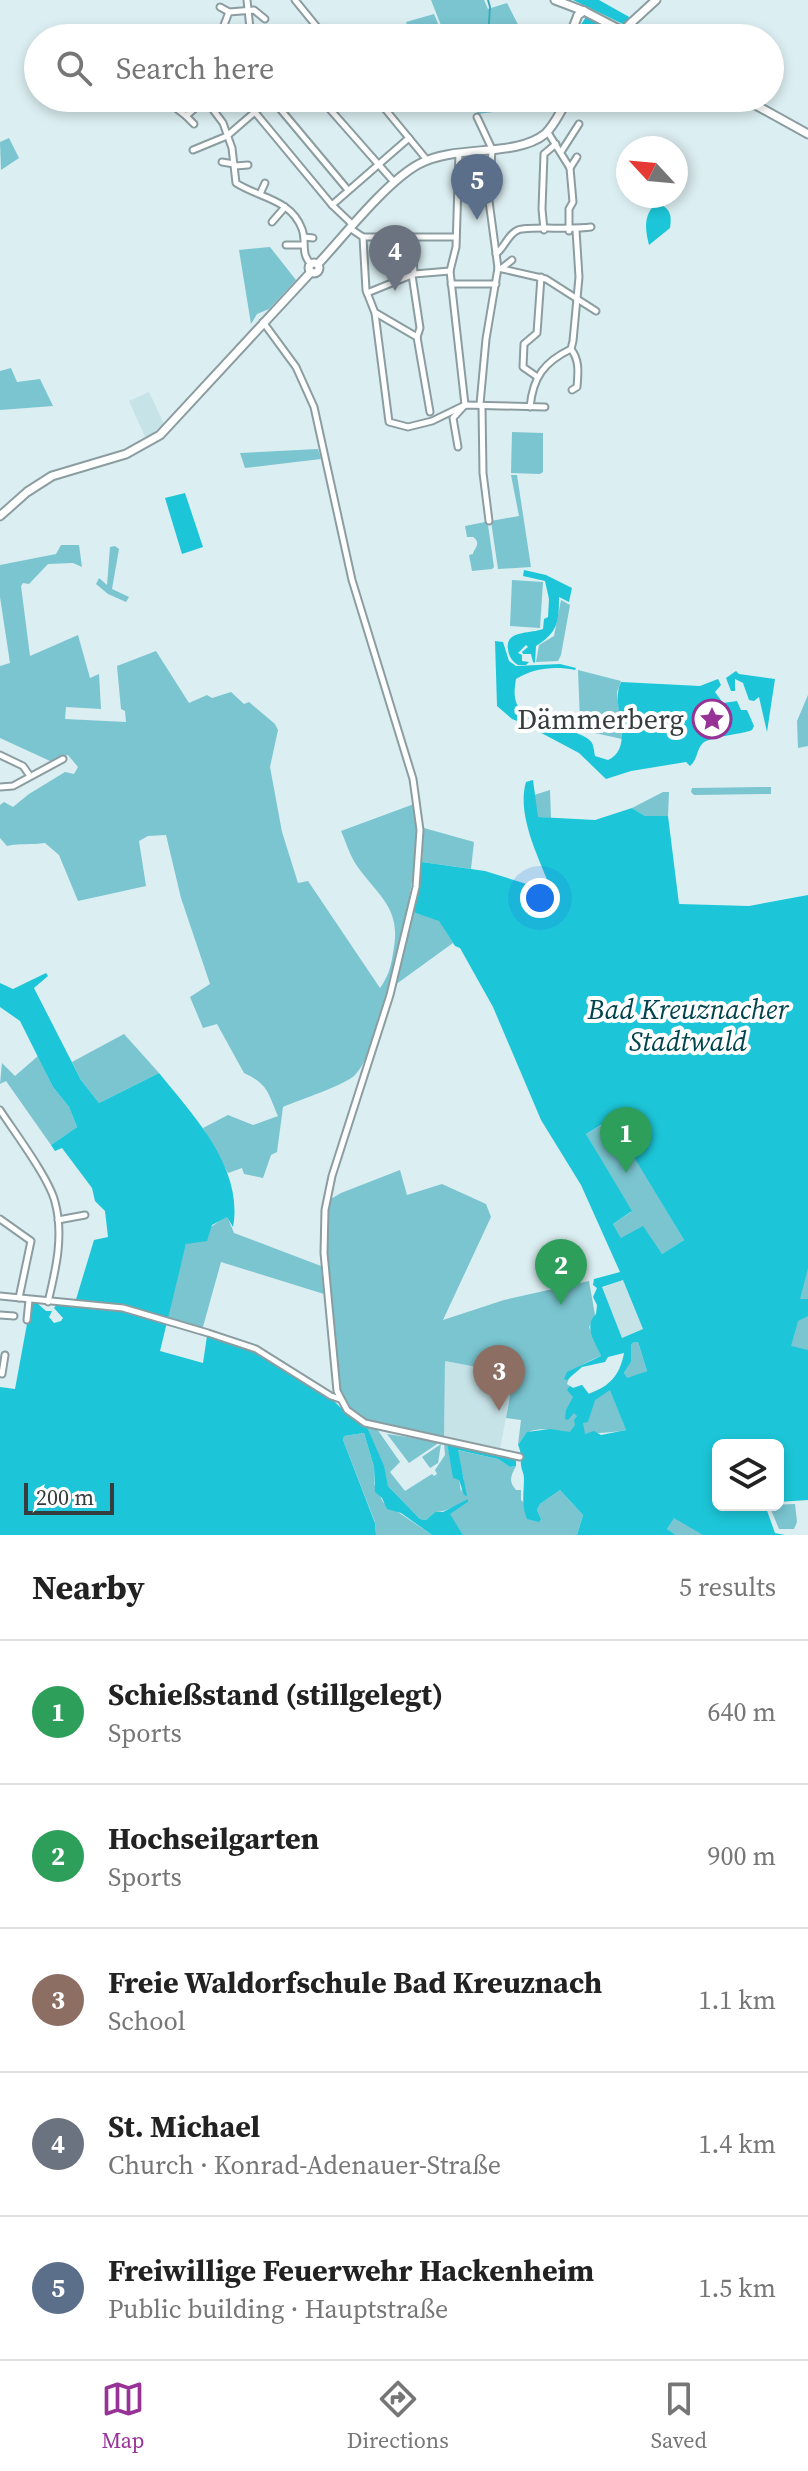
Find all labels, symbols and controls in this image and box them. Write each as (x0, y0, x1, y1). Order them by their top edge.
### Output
search box (24, 24, 784, 112)
icon: search (52, 46, 96, 90)
text: Search here (116, 48, 274, 89)
north arrow (616, 136, 688, 208)
pin: 5 (451, 154, 503, 220)
pin: 4 (369, 225, 421, 291)
place icon: Dämmerberg (691, 698, 733, 740)
place label: Dämmerberg (517, 700, 684, 738)
your location (520, 878, 560, 918)
park label: Bad Kreuznacher Stadtwald (586, 990, 789, 1060)
pin: 1 (600, 1107, 652, 1173)
pin: 2 (535, 1239, 587, 1305)
pin: 3 (473, 1345, 525, 1411)
map controls (712, 1439, 784, 1511)
button: layers (712, 1439, 784, 1511)
scale bar (24, 1479, 114, 1515)
text: 200 m (36, 1482, 94, 1512)
text: Nearby (32, 1564, 145, 1610)
text: 5 results (679, 1569, 776, 1605)
text: Schießstand (stillgelegt) (108, 1674, 443, 1715)
text: 1 (51, 1694, 65, 1730)
text: 640 m (708, 1694, 776, 1730)
text: Sports (108, 1715, 182, 1751)
text: Hochseilgarten (108, 1818, 319, 1859)
text: 2 (51, 1838, 65, 1874)
text: 900 m (708, 1838, 776, 1874)
text: Sports (108, 1859, 182, 1895)
text: Freie Waldorfschule Bad Kreuznach (108, 1962, 602, 2003)
text: 3 (51, 1982, 65, 2018)
text: 1.1 km (698, 1982, 776, 2018)
text: School (108, 2003, 185, 2039)
text: St. Michael (108, 2106, 260, 2147)
text: 4 (51, 2126, 65, 2162)
text: 1.4 km (698, 2126, 776, 2162)
text: Church · Konrad-Adenauer-Straße (108, 2147, 501, 2183)
text: Freiwillige Feuerwehr Hackenheim (108, 2250, 594, 2291)
text: 5 (51, 2270, 65, 2306)
text: 1.5 km (698, 2270, 776, 2306)
text: Public building · Hauptstraße (108, 2291, 448, 2327)
tab: Map (101, 2377, 145, 2455)
tab: Directions (347, 2377, 449, 2455)
tab: Saved (651, 2377, 707, 2455)

